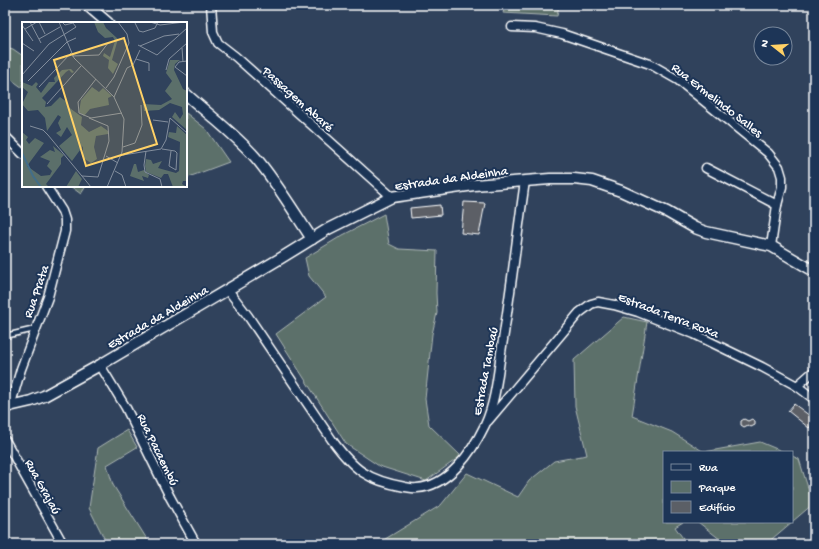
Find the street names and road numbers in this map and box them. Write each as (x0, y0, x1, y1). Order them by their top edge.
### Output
street label: Rua Ermelindo Salles (668, 61, 766, 142)
street label: Passagem Abaré (258, 63, 336, 136)
street label: Estrada da Aldeinha (394, 164, 510, 195)
street label: Rua Prata (21, 263, 54, 320)
street label: Estrada da Aldeinha (105, 283, 212, 353)
street label: Estrada Terra Roxa (616, 290, 721, 343)
street label: Estrada Tambaú (471, 326, 502, 417)
street label: Rua Pacaembú (133, 412, 181, 488)
street label: Rua Grajaú (21, 457, 63, 517)

